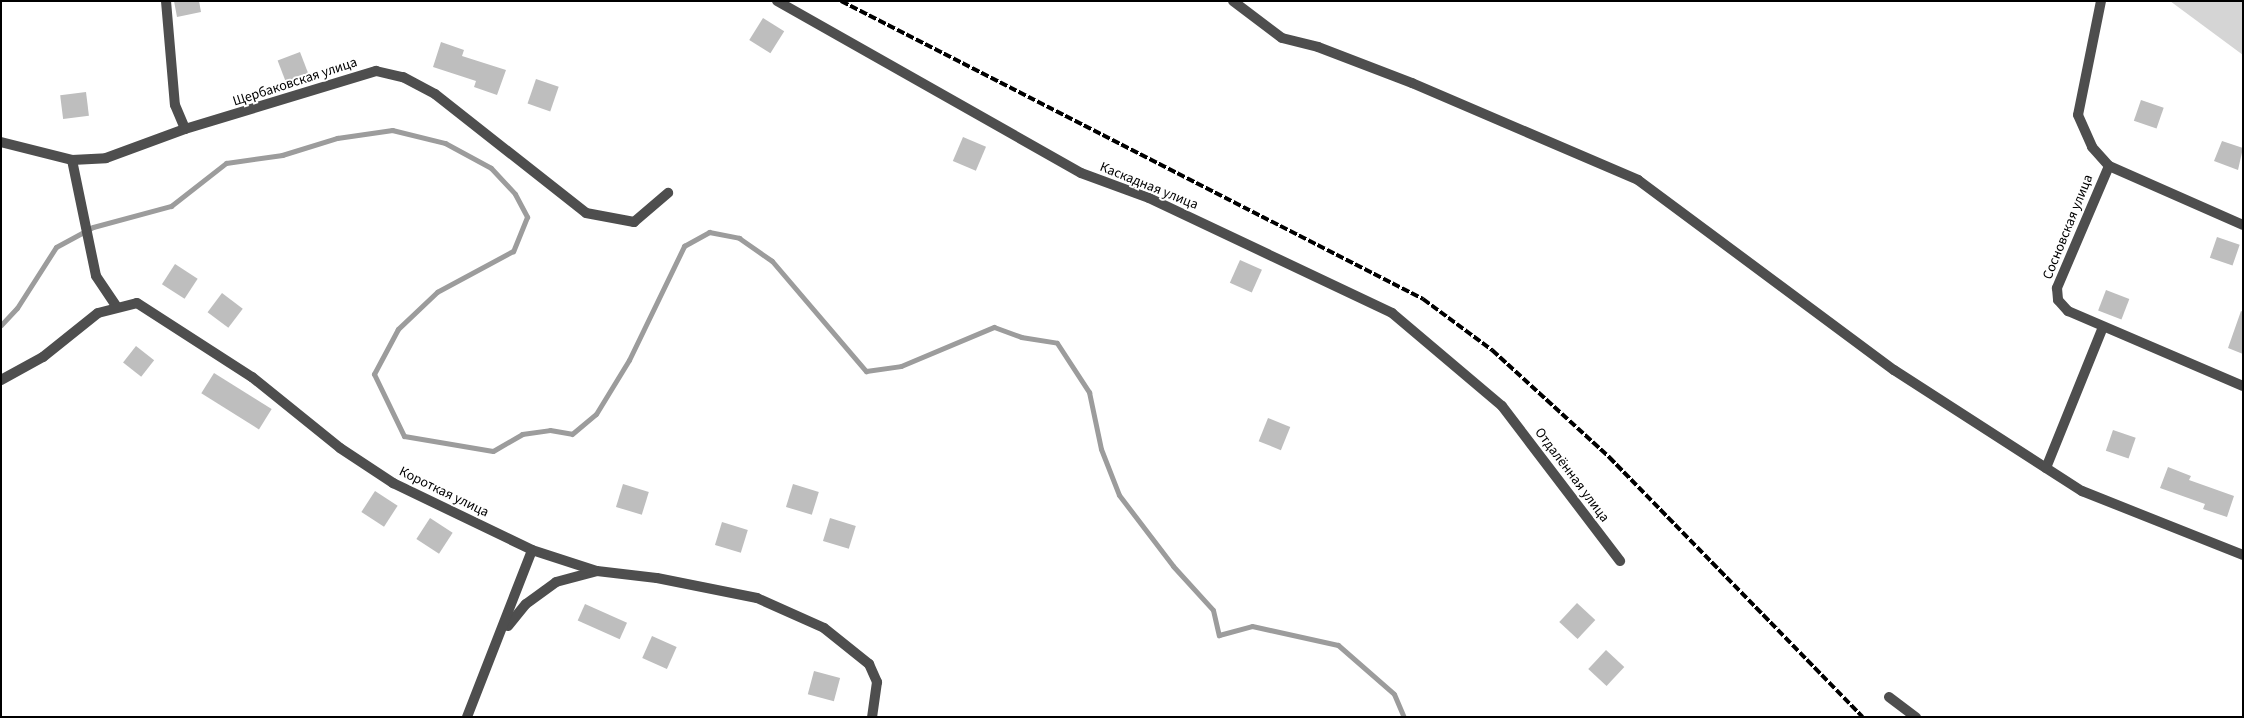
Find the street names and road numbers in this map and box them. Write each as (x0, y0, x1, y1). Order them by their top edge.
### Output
street label: Щербаковская улица (231, 54, 359, 110)
street label: Каскадная улица (1097, 159, 1201, 213)
street label: Сосновская улица (2039, 172, 2097, 282)
street label: Отдалённая улица (1531, 425, 1613, 525)
street label: Короткая улица (396, 463, 492, 521)

